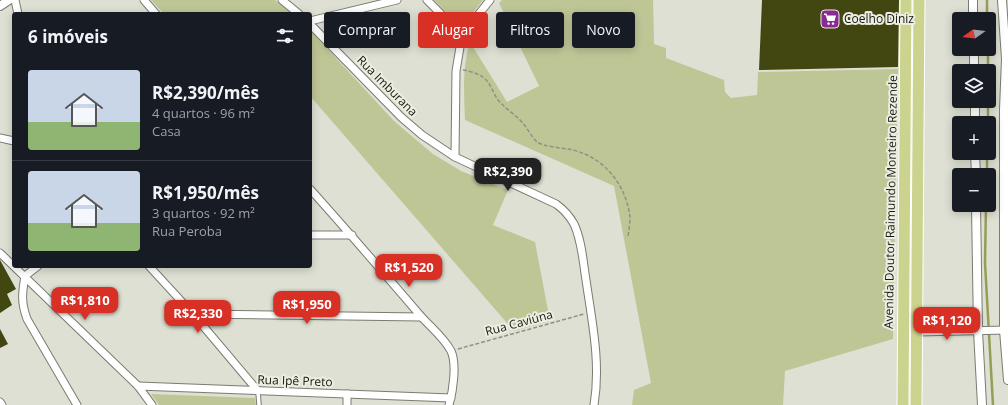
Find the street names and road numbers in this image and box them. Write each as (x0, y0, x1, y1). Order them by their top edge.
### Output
street label: Rua Imburana (353, 52, 421, 120)
street label: Avenida Doutor Raimundo Monteiro Rezende (880, 75, 901, 329)
street label: Rua Caviúna (483, 305, 554, 340)
street label: Rua Ipê Preto (257, 371, 333, 390)

